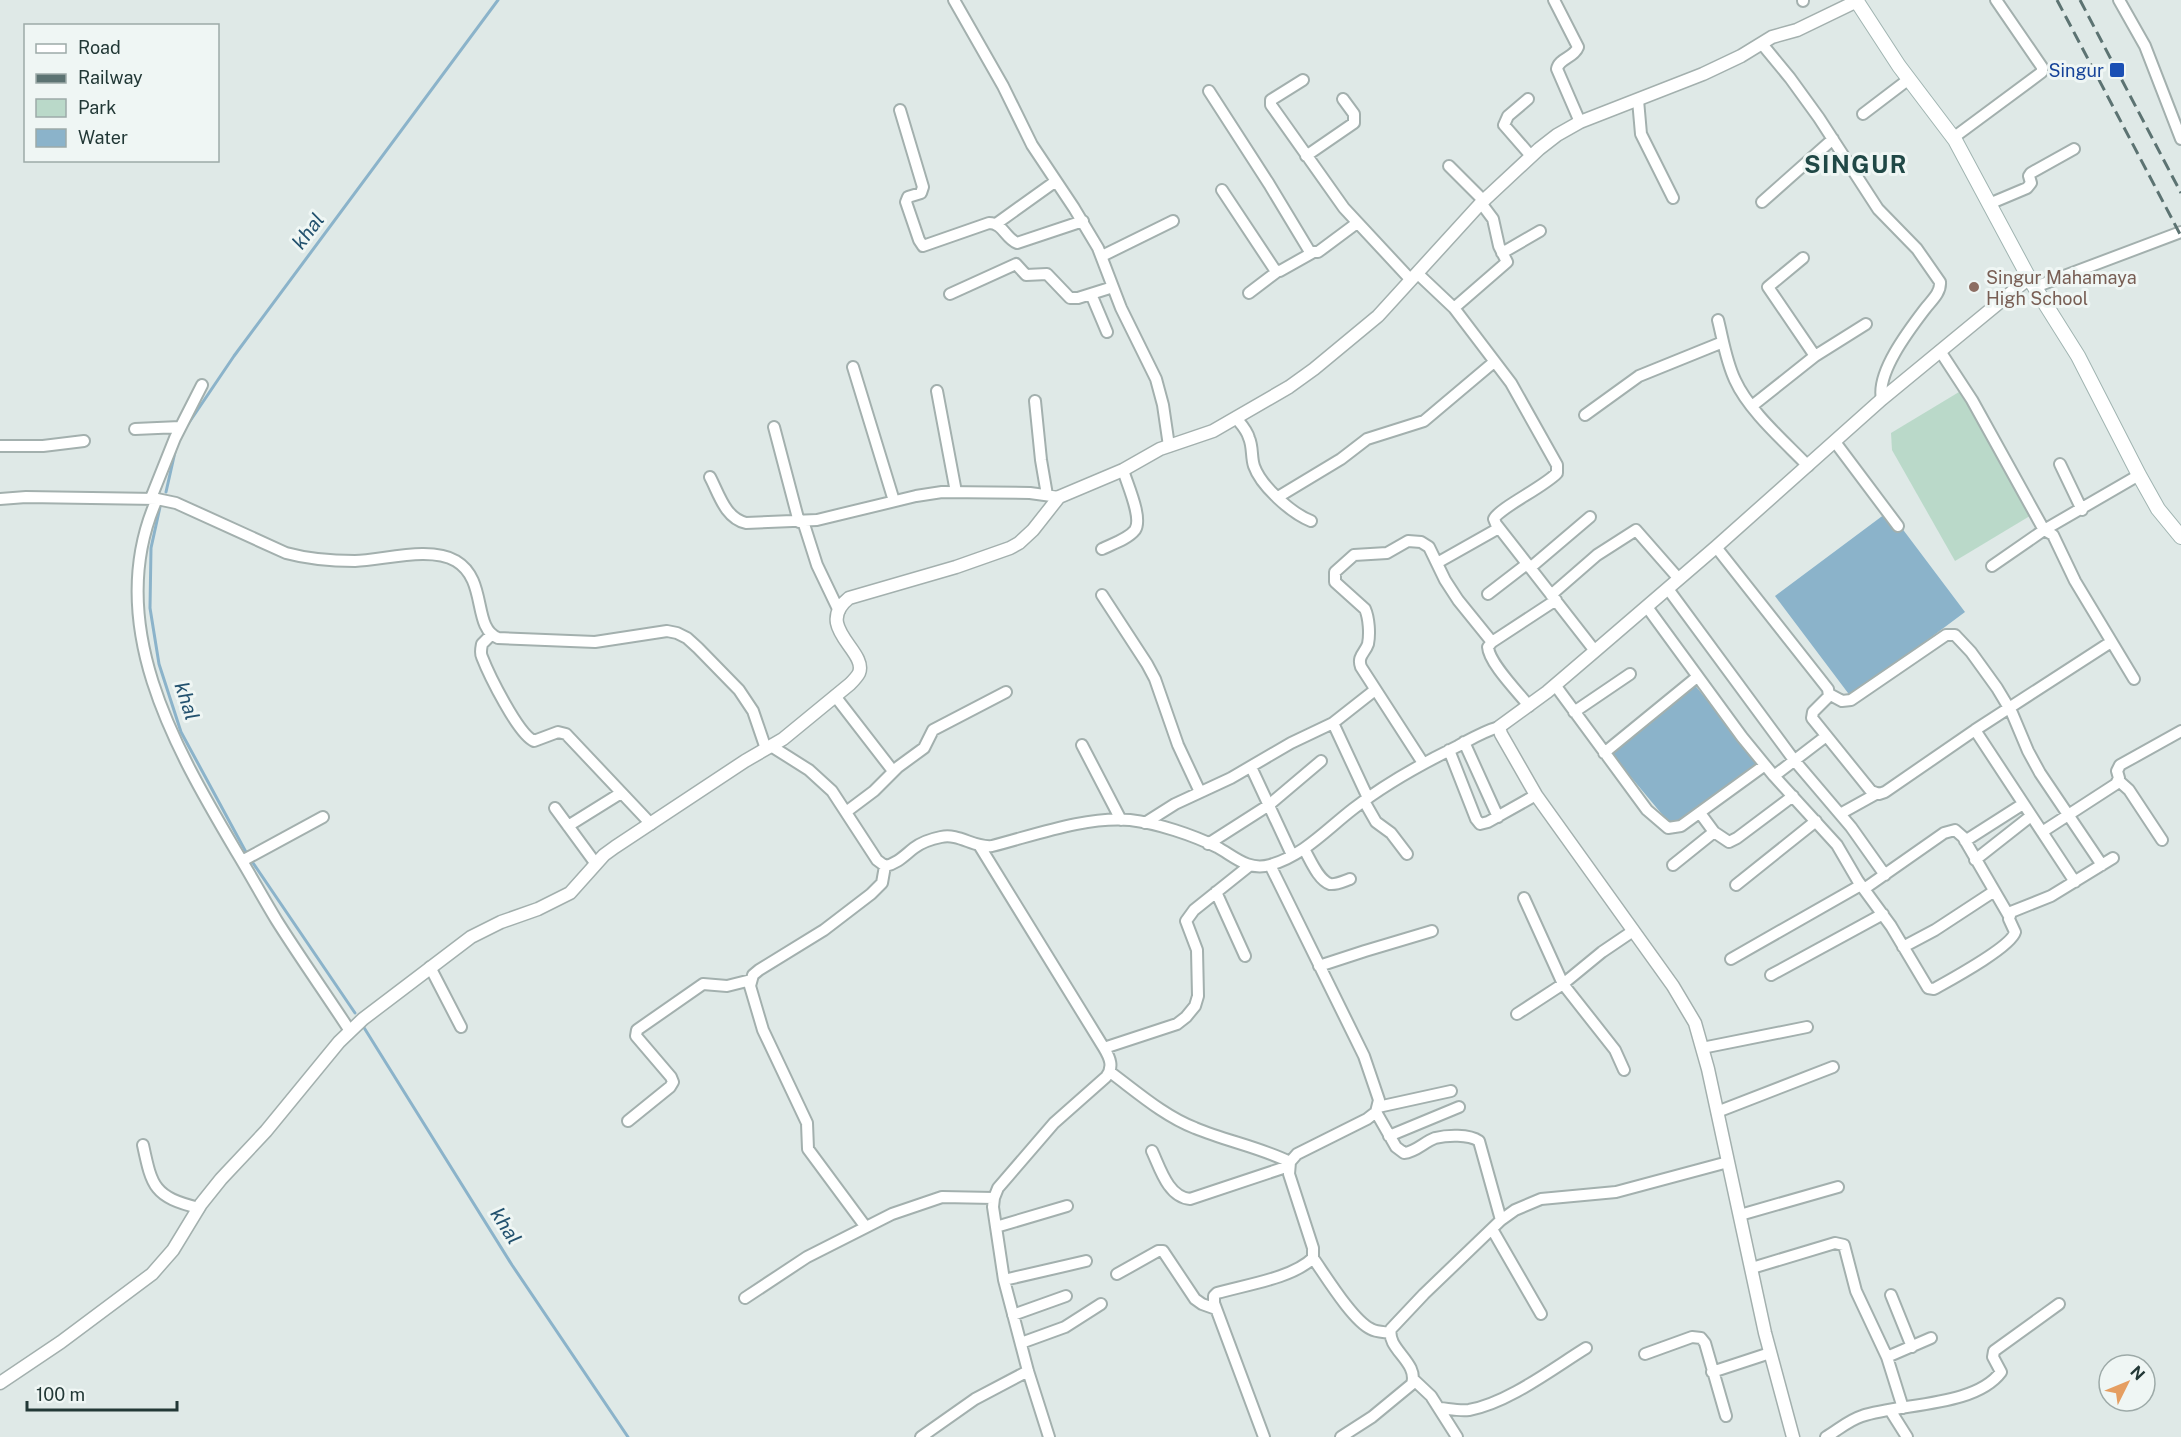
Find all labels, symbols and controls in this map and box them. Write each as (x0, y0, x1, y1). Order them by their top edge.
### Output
legend (24, 24, 219, 162)
text: Road (78, 37, 121, 58)
place label: Singur (2048, 60, 2104, 81)
marker: Singur (2108, 61, 2126, 79)
text: Railway (78, 67, 143, 88)
text: Park (78, 97, 116, 118)
text: Water (78, 127, 128, 148)
district label: SINGUR (1804, 150, 1908, 178)
water label: khal (287, 208, 329, 254)
place label: Singur Mahamaya High School (1986, 267, 2137, 309)
marker: Singur Mahamaya High School (1967, 280, 1981, 294)
water label: khal (170, 679, 204, 723)
water label: khal (486, 1203, 526, 1249)
north arrow (2097, 1353, 2157, 1413)
text: N (2126, 1362, 2149, 1384)
scale bar (27, 1374, 177, 1412)
text: 100 m (36, 1384, 85, 1405)

